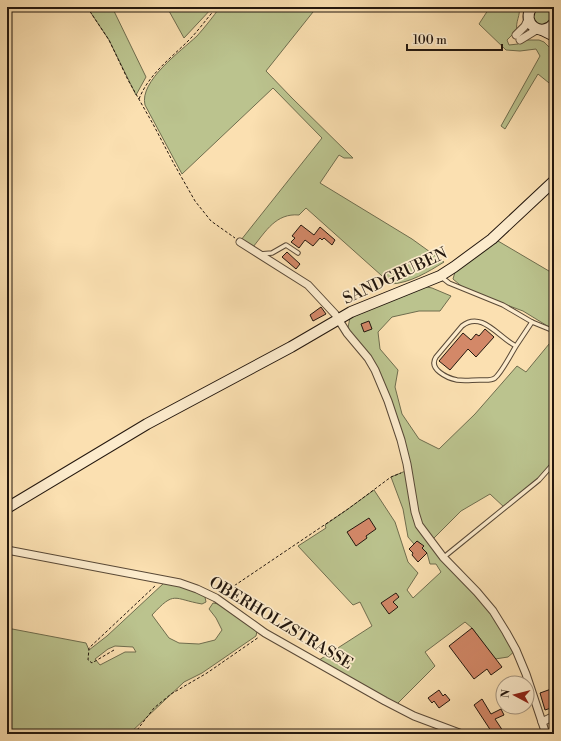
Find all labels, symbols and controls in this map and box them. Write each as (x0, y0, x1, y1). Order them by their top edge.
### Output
scale bar (407, 26, 502, 52)
text: 100 m (413, 33, 447, 48)
street label: SANDGRUBEN (340, 243, 450, 309)
street label: OBERHOLZSTRASSE (206, 572, 356, 674)
north arrow (495, 675, 535, 715)
text: N (499, 688, 514, 699)

